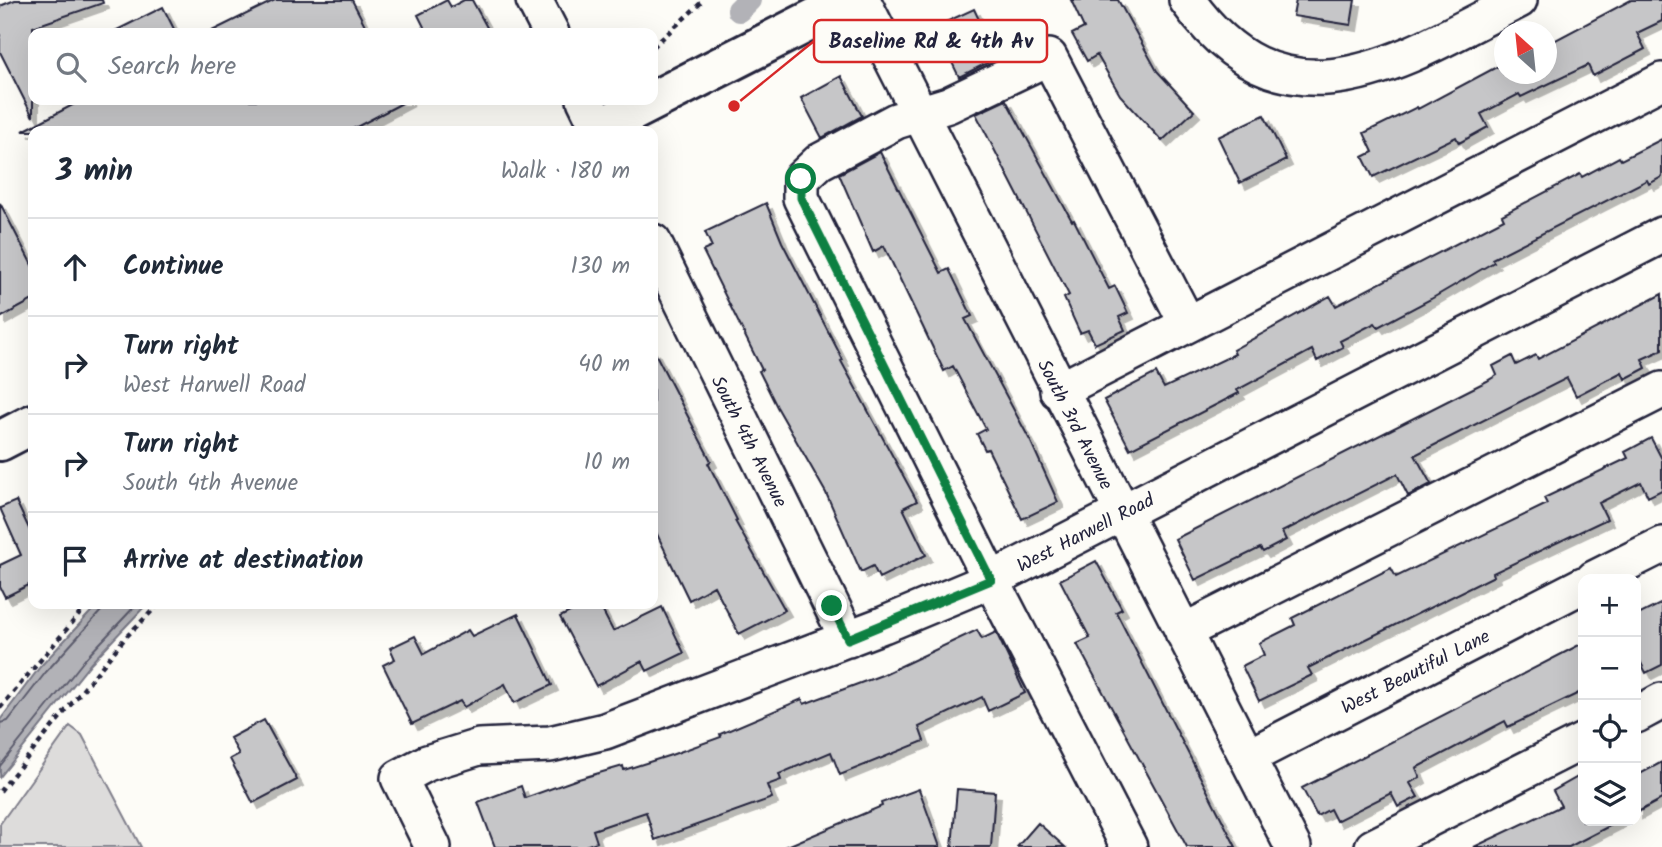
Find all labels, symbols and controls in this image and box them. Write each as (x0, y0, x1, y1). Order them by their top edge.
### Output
callout: Baseline Rd & 4th Av (814, 20, 1047, 62)
north arrow (1494, 21, 1557, 84)
text: Baseline Rd & 4th Av (829, 26, 1034, 59)
search box (28, 28, 658, 105)
text: Search here (108, 46, 236, 88)
icon: search (52, 48, 90, 86)
text: 3 min (56, 148, 133, 196)
text: Walk · 180 m (501, 154, 630, 190)
route start (785, 163, 816, 194)
text: Continue (123, 246, 224, 288)
icon: ahead (56, 248, 94, 286)
text: 130 m (571, 249, 630, 285)
text: Turn right (123, 326, 239, 368)
icon: right (56, 346, 94, 384)
text: 40 m (578, 347, 630, 383)
street label: South 3rd Avenue (1028, 354, 1120, 496)
text: West Harwell Road (123, 368, 306, 404)
street label: South 4th Avenue (702, 371, 795, 514)
text: Turn right (123, 424, 239, 466)
icon: right (56, 444, 94, 482)
text: 10 m (584, 445, 630, 481)
text: South 4th Avenue (123, 466, 298, 502)
street label: West Harwell Road (1012, 486, 1160, 581)
text: Arrive at destination (123, 540, 363, 582)
icon: arrive (56, 542, 94, 580)
map controls (1578, 574, 1641, 826)
button: + (1578, 574, 1641, 637)
route end (816, 590, 847, 621)
street label: West Beautiful Lane (1336, 622, 1496, 723)
button: − (1578, 637, 1641, 700)
button: locate (1578, 700, 1641, 763)
button: layers (1578, 763, 1641, 826)

